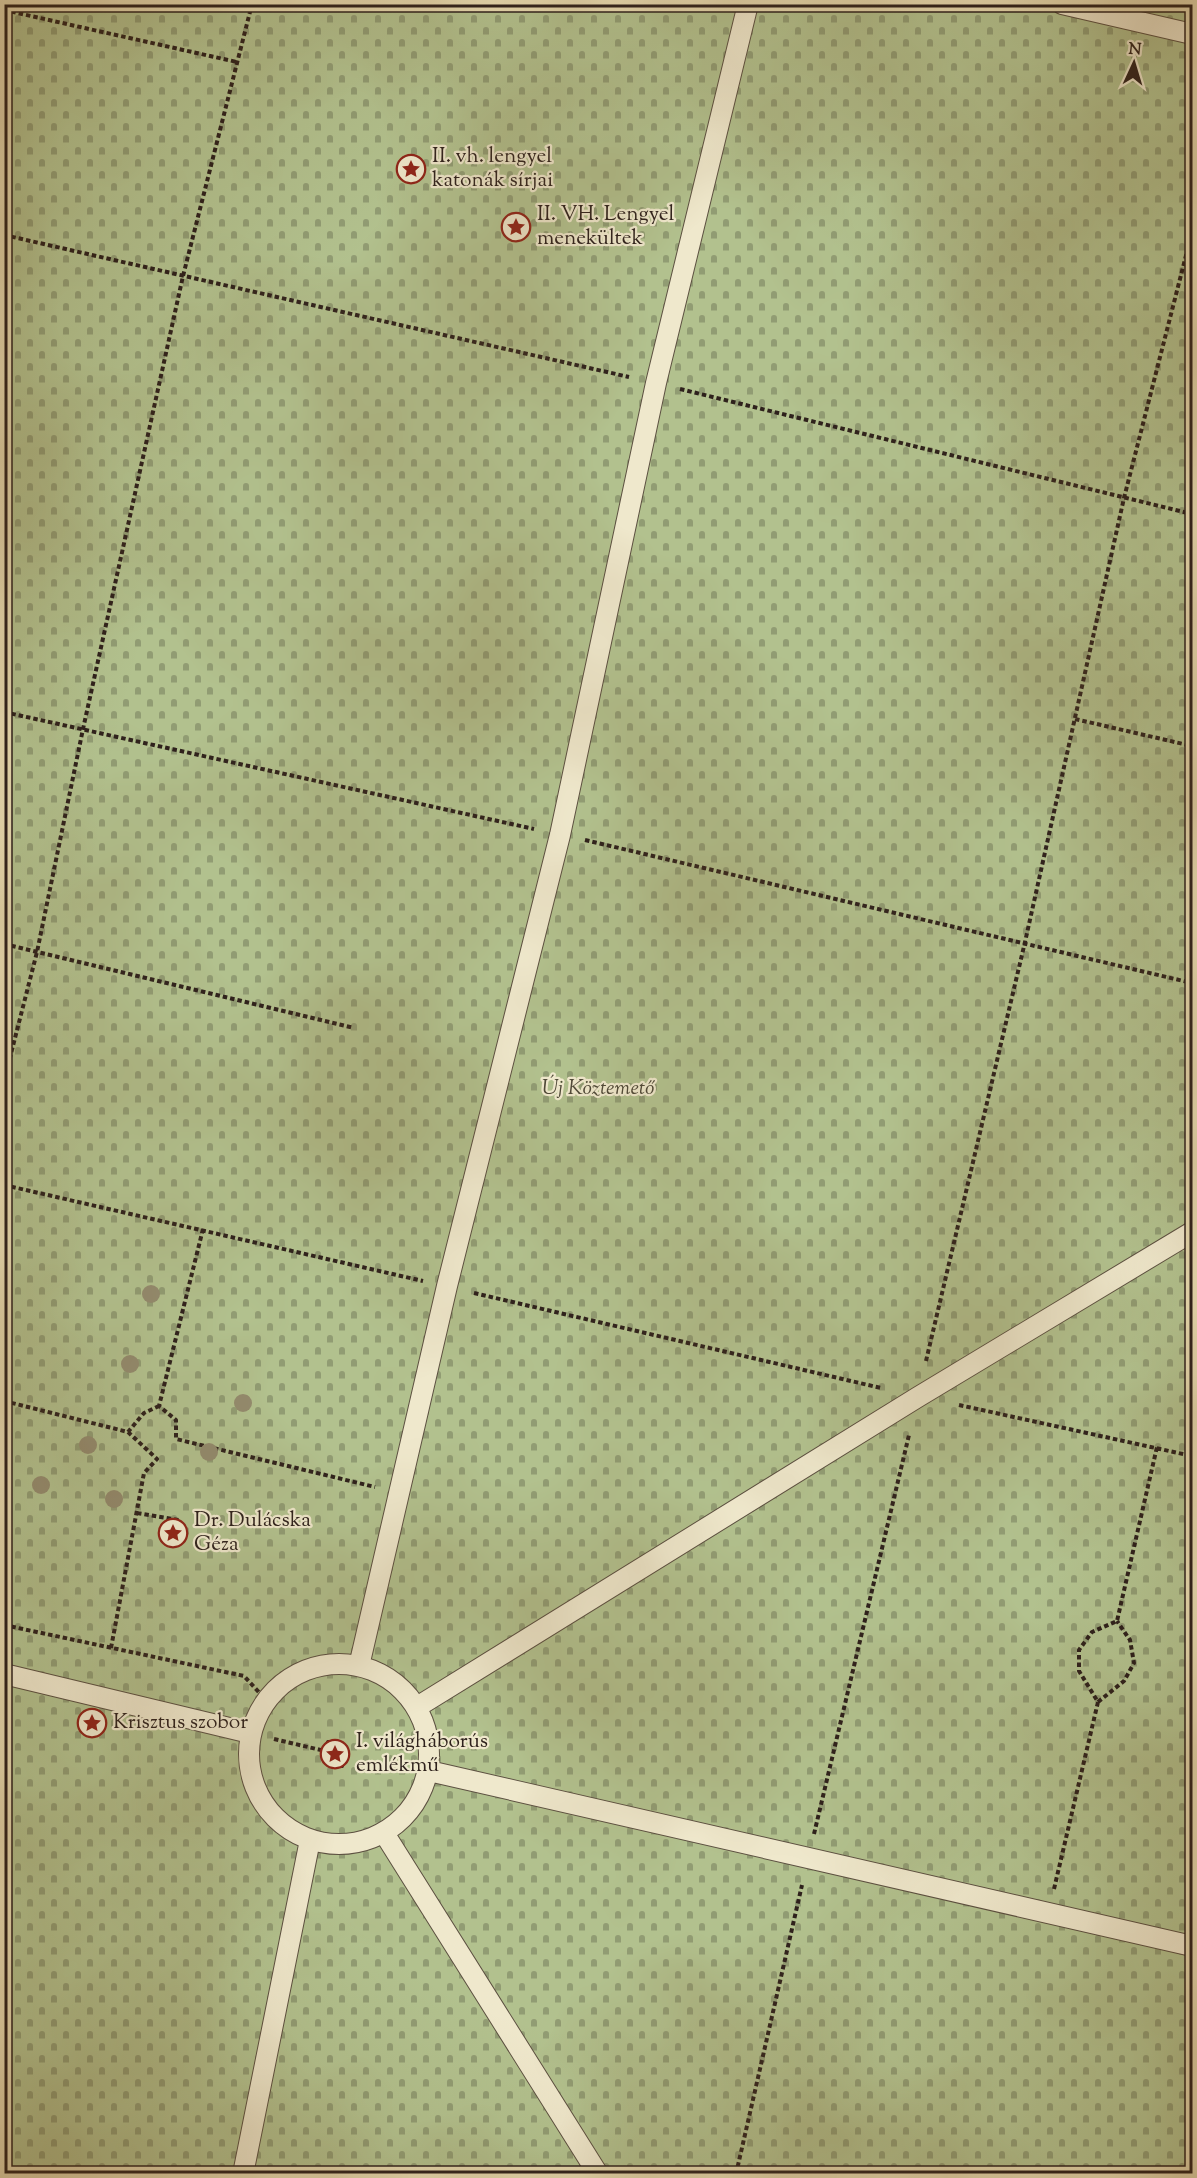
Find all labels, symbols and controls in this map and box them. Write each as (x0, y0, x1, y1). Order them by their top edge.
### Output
north arrow (1104, 33, 1164, 93)
text: N (1128, 39, 1142, 62)
place label: II. vh. lengyel katonák sírjai (432, 142, 553, 196)
place icon: II. vh. lengyel katonák sírjai (395, 153, 427, 185)
place label: II. VH. Lengyel menekültek (537, 200, 675, 254)
place icon: II. VH. Lengyel menekültek (500, 211, 532, 243)
park label: Új Köztemető (542, 1074, 655, 1104)
place label: Dr. Dulácska Géza (194, 1506, 311, 1560)
place icon: Dr. Dulácska Géza (157, 1517, 189, 1549)
place icon: Krisztus szobor (76, 1707, 108, 1739)
place label: Krisztus szobor (113, 1708, 248, 1738)
place label: I. világháborús emlékmű (356, 1727, 488, 1781)
place icon: I. világháborús emlékmű (319, 1738, 351, 1770)

